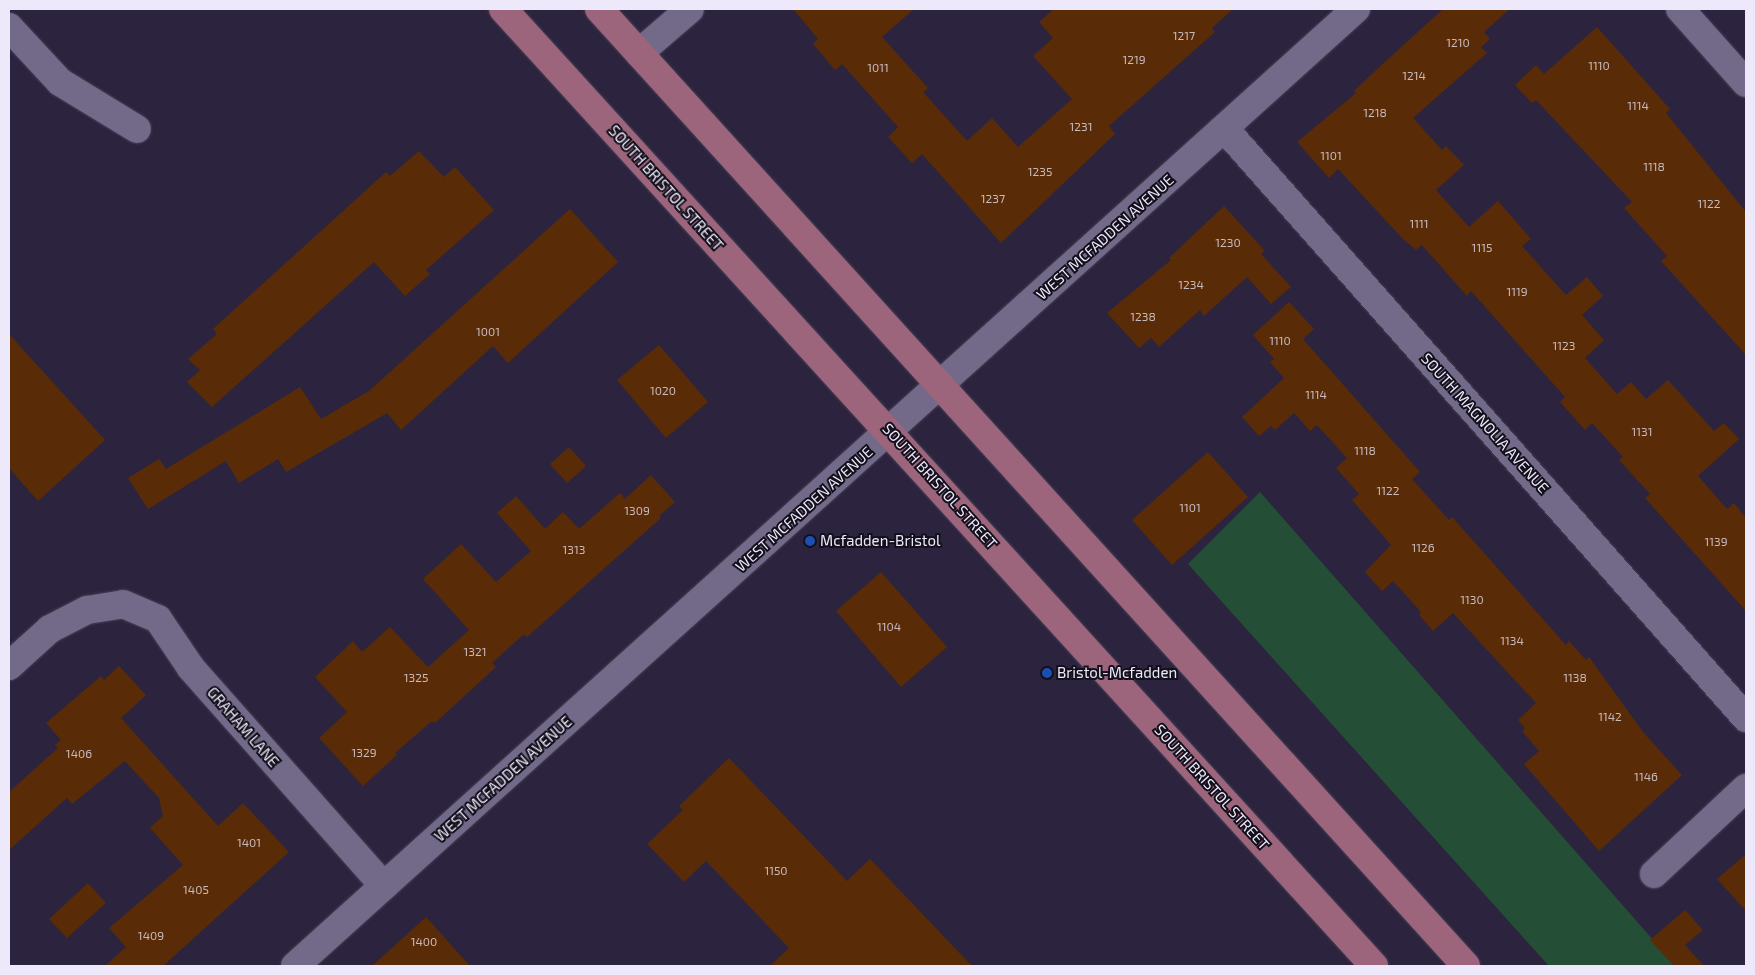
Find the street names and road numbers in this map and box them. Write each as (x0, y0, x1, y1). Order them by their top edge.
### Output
street label: SOUTH BRISTOL STREET (605, 121, 727, 255)
street label: WEST MCFADDEN AVENUE (1032, 170, 1178, 304)
street label: SOUTH MAGNOLIA AVENUE (1417, 349, 1553, 497)
street label: SOUTH BRISTOL STREET (879, 419, 1001, 553)
street label: WEST MCFADDEN AVENUE (731, 442, 877, 576)
street label: GRAHAM LANE (203, 683, 283, 771)
street label: WEST MCFADDEN AVENUE (430, 712, 576, 846)
street label: SOUTH BRISTOL STREET (1151, 720, 1273, 854)

